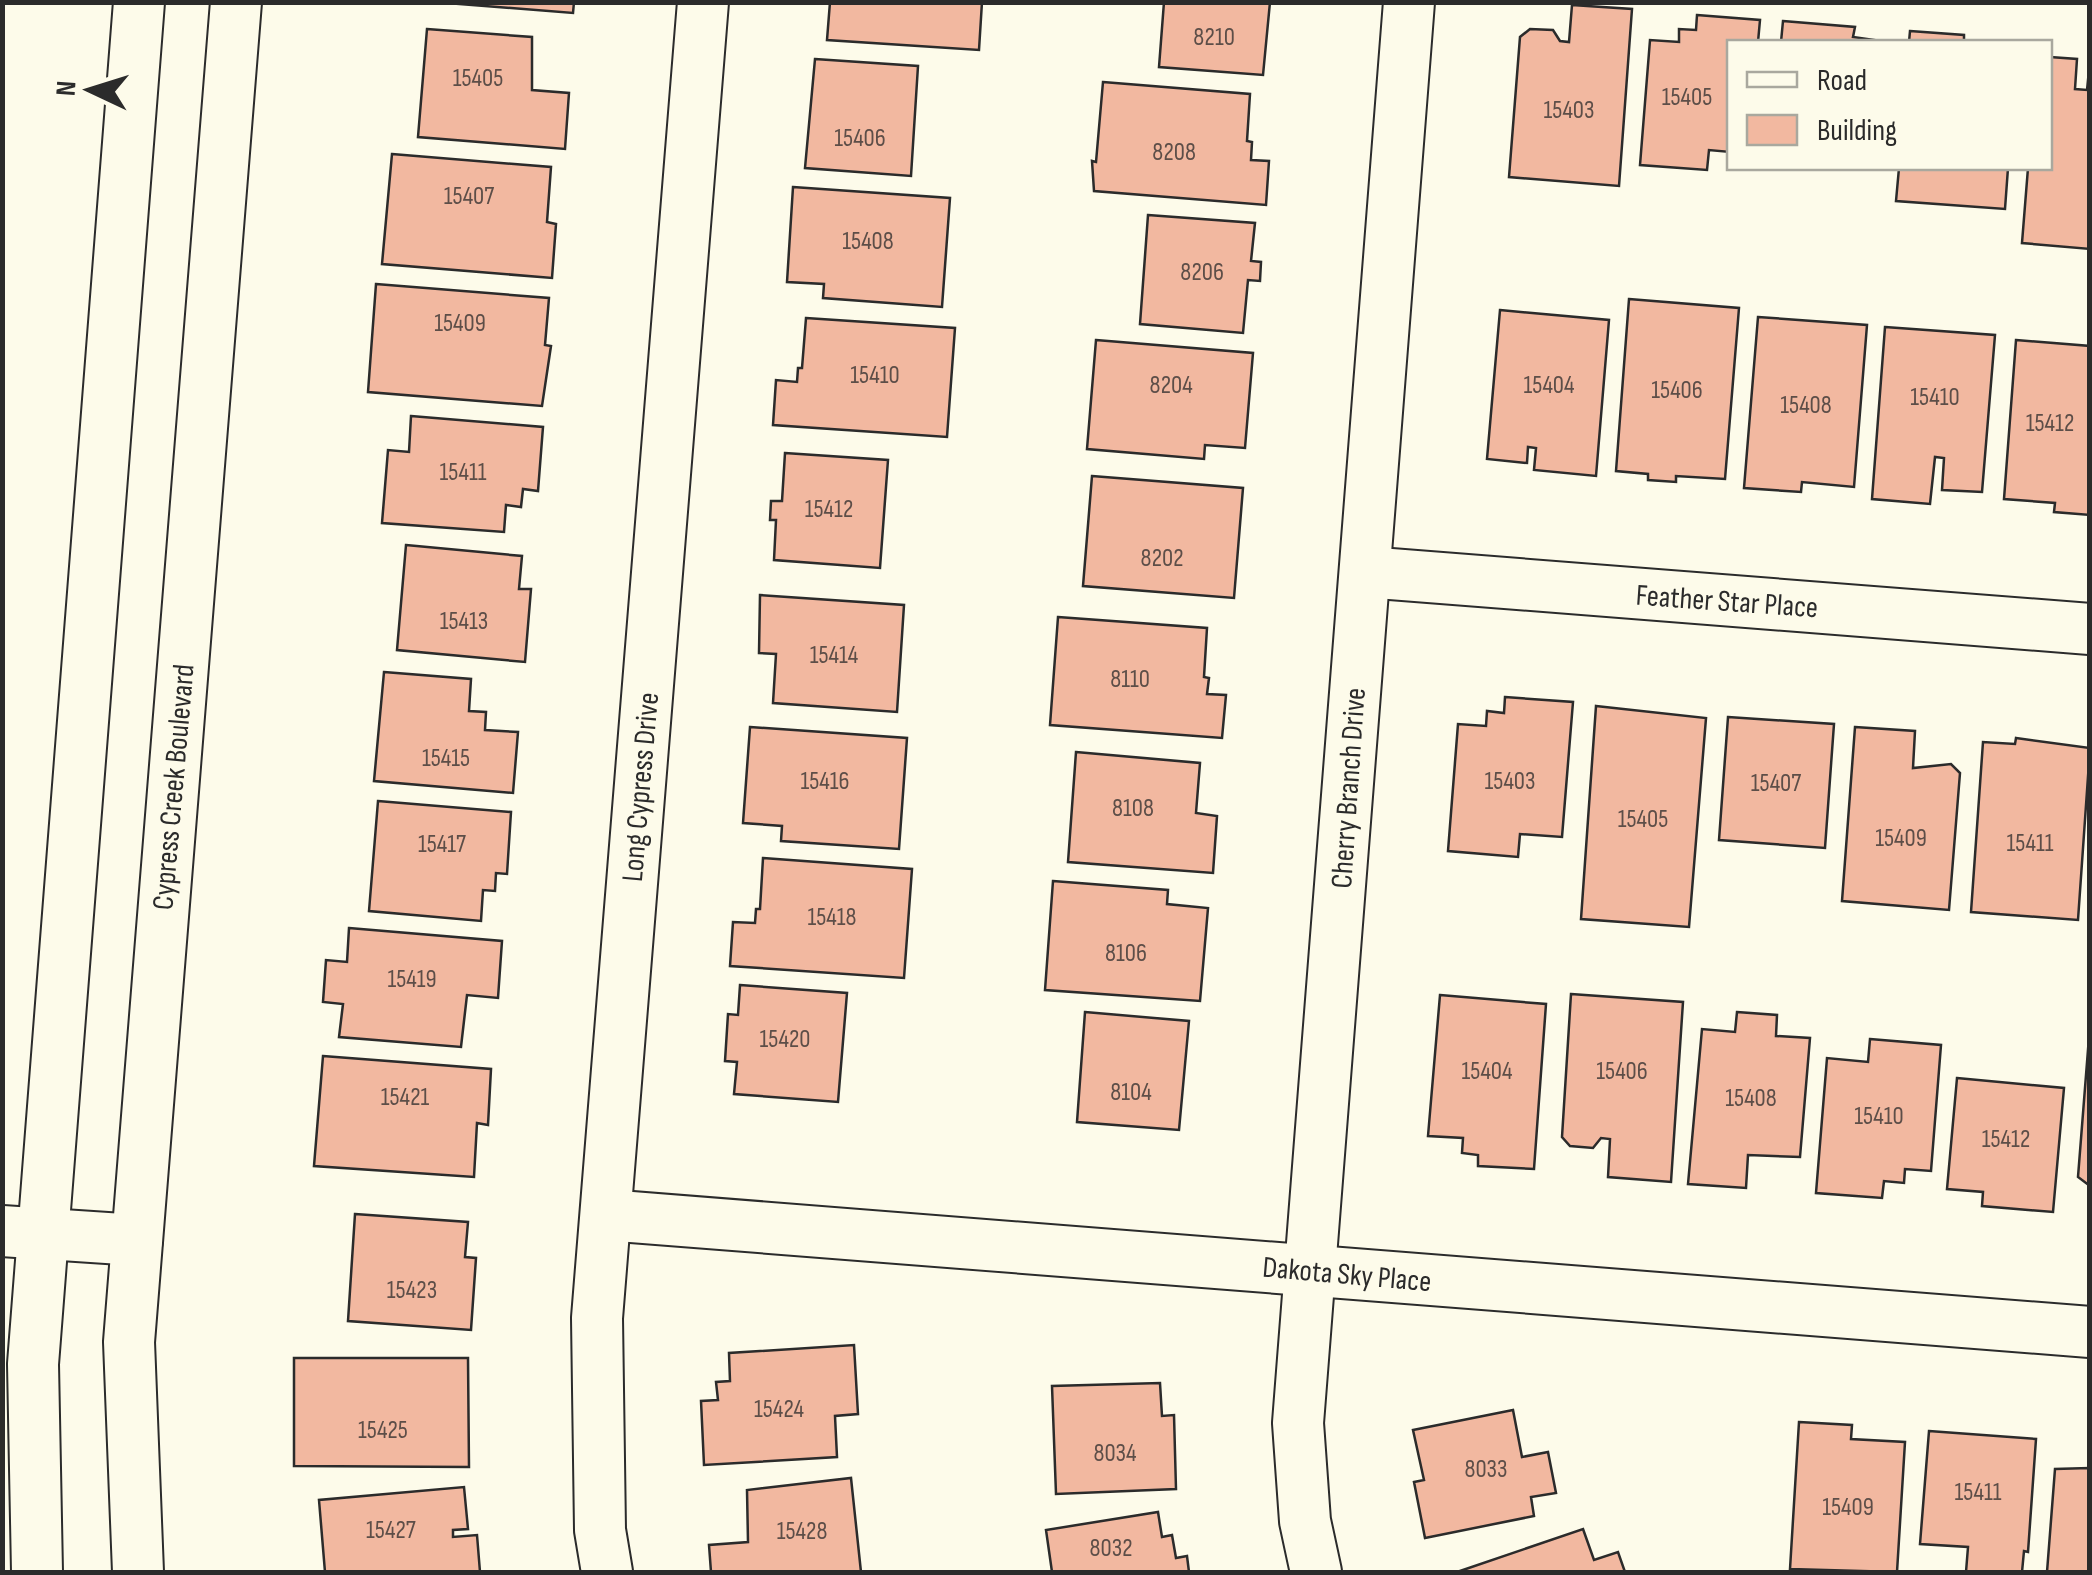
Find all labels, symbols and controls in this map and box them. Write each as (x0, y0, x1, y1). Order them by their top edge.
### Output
house number: 8210 (1193, 22, 1235, 53)
north arrow (40, 40, 140, 140)
legend (1727, 40, 2052, 170)
house number: 15405 (453, 63, 503, 94)
text: Road (1817, 63, 1867, 99)
text: N (50, 80, 84, 97)
house number: 15405 (1662, 82, 1712, 113)
house number: 15403 (1544, 95, 1594, 126)
text: Building (1817, 113, 1897, 149)
house number: 15406 (834, 123, 886, 154)
house number: 8208 (1152, 137, 1196, 168)
house number: 15407 (444, 181, 494, 212)
house number: 15408 (842, 226, 894, 257)
house number: 8206 (1180, 257, 1224, 288)
house number: 15409 (434, 308, 486, 339)
house number: 15410 (850, 360, 900, 391)
house number: 8204 (1149, 370, 1193, 401)
house number: 15404 (1524, 370, 1574, 401)
house number: 15406 (1651, 375, 1703, 406)
house number: 15410 (1910, 382, 1960, 413)
house number: 15408 (1780, 390, 1832, 421)
house number: 15412 (2026, 408, 2074, 439)
house number: 15411 (440, 457, 487, 488)
house number: 15412 (805, 494, 853, 525)
house number: 8202 (1140, 543, 1184, 574)
street label: Feather Star Place (1635, 578, 1819, 626)
house number: 15413 (440, 606, 488, 637)
house number: 15414 (810, 640, 858, 671)
street label: Cypress Creek Boulevard (145, 663, 203, 912)
house number: 8110 (1110, 664, 1150, 695)
street label: Cherry Branch Drive (1324, 686, 1374, 890)
street label: Long Cypress Drive (615, 691, 667, 883)
house number: 15415 (422, 743, 470, 774)
house number: 15416 (800, 766, 850, 797)
house number: 15403 (1485, 766, 1535, 797)
house number: 15407 (1751, 768, 1801, 799)
house number: 8108 (1112, 793, 1154, 824)
house number: 15405 (1618, 804, 1668, 835)
house number: 15409 (1875, 823, 1927, 854)
house number: 15411 (2007, 828, 2054, 859)
house number: 15417 (418, 829, 466, 860)
house number: 15418 (807, 902, 857, 933)
house number: 8106 (1105, 938, 1147, 969)
house number: 15419 (387, 964, 437, 995)
house number: 15420 (760, 1024, 810, 1055)
house number: 15404 (1462, 1056, 1512, 1087)
house number: 15406 (1596, 1056, 1648, 1087)
house number: 8104 (1110, 1077, 1152, 1108)
house number: 15421 (381, 1082, 430, 1113)
house number: 15408 (1725, 1083, 1777, 1114)
house number: 15410 (1854, 1101, 1904, 1132)
house number: 15412 (1982, 1124, 2030, 1155)
street label: Dakota Sky Place (1261, 1250, 1433, 1300)
house number: 15423 (387, 1275, 437, 1306)
house number: 15424 (754, 1394, 804, 1425)
house number: 15425 (358, 1415, 408, 1446)
house number: 8034 (1093, 1438, 1137, 1469)
house number: 8033 (1464, 1454, 1508, 1485)
house number: 15411 (1955, 1477, 2002, 1508)
house number: 15409 (1822, 1492, 1874, 1523)
house number: 15427 (366, 1515, 416, 1546)
house number: 15428 (777, 1516, 827, 1547)
house number: 8032 (1090, 1533, 1132, 1564)

